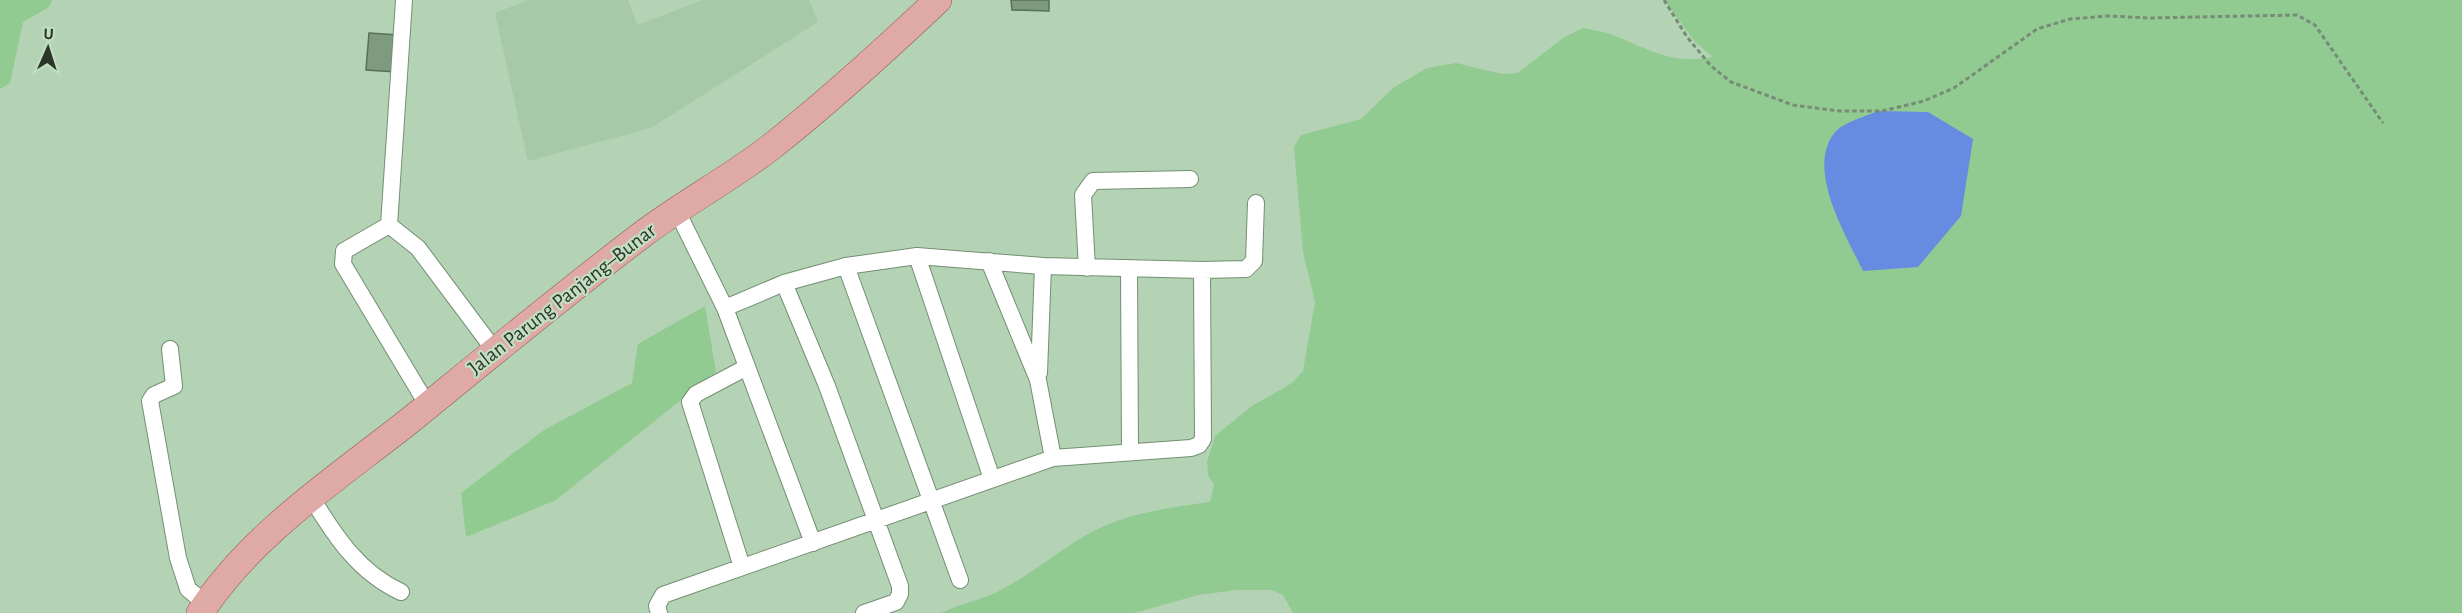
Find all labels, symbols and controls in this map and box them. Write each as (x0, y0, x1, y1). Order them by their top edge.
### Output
north arrow (18, 18, 78, 78)
text: U (43, 26, 54, 42)
street label: Jalan Parung Panjang–Bunar (464, 219, 660, 379)

